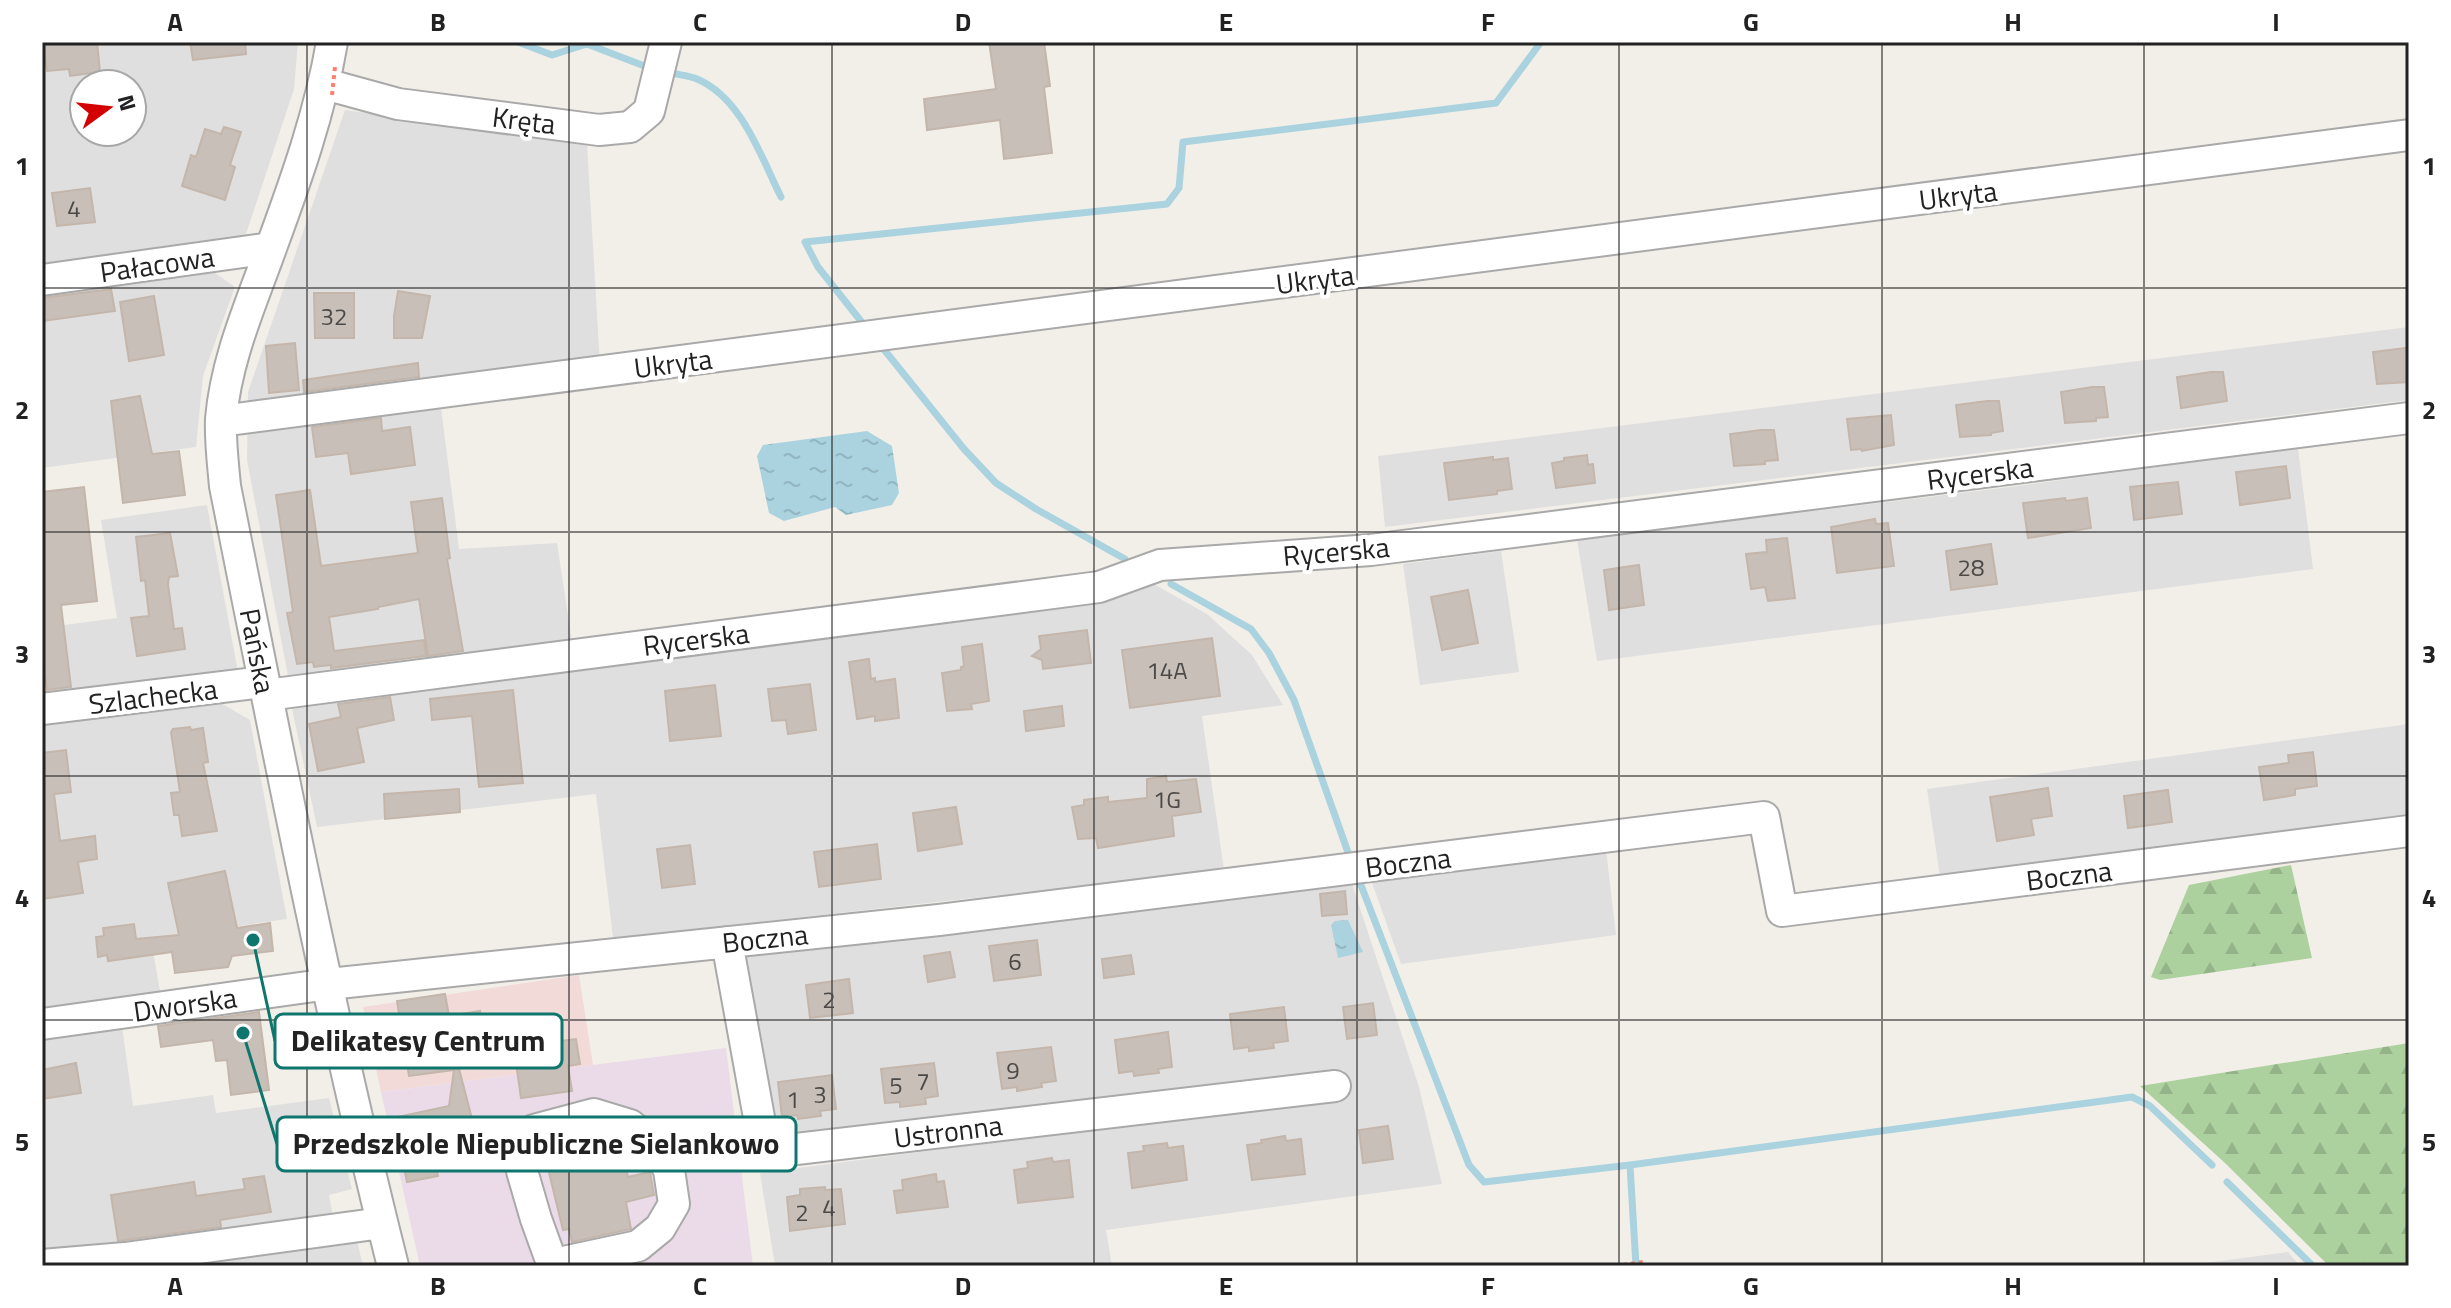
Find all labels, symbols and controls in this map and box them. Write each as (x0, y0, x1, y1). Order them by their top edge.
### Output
text: A (167, 2, 183, 41)
text: B (430, 2, 446, 41)
text: C (693, 2, 707, 41)
text: D (955, 2, 971, 41)
text: E (1219, 2, 1233, 41)
text: F (1481, 2, 1495, 41)
text: G (1743, 2, 1759, 41)
text: H (2004, 2, 2022, 41)
text: I (2272, 2, 2280, 41)
north arrow (68, 68, 148, 148)
text: N (109, 91, 146, 115)
street label: Kręta (490, 95, 558, 145)
text: 1 (15, 146, 29, 185)
text: 1 (2422, 146, 2436, 185)
street label: Ukryta (1916, 169, 2000, 221)
house number: 4 (67, 190, 81, 226)
street label: Pałacowa (97, 235, 217, 293)
street label: Ukryta (1273, 253, 1357, 305)
house number: 32 (321, 298, 347, 334)
street label: Ukryta (631, 337, 715, 389)
text: 2 (15, 390, 29, 429)
text: 2 (2422, 390, 2436, 429)
street label: Rycerska (1924, 445, 2036, 501)
street label: Rycerska (1281, 525, 1391, 577)
house number: 28 (1958, 549, 1984, 585)
street label: Pańska (229, 605, 287, 697)
street label: Rycerska (640, 611, 752, 667)
text: 3 (15, 634, 29, 673)
text: 3 (2422, 634, 2436, 673)
house number: 14A (1146, 652, 1188, 688)
street label: Szlachecka (86, 667, 220, 725)
house number: 1G (1153, 781, 1181, 817)
street label: Boczna (1363, 835, 1453, 889)
street label: Boczna (2024, 848, 2114, 902)
text: 4 (15, 878, 29, 917)
text: 4 (2422, 878, 2436, 917)
street label: Boczna (720, 912, 810, 964)
house number: 6 (1008, 943, 1022, 979)
street label: Dworska (130, 975, 240, 1033)
house number: 2 (822, 981, 836, 1017)
callout: Delikatesy Centrum (275, 1014, 562, 1068)
text: Delikatesy Centrum (291, 1017, 545, 1063)
house number: 9 (1006, 1052, 1020, 1088)
house number: 7 (916, 1063, 930, 1099)
house number: 5 (889, 1067, 903, 1103)
house number: 3 (813, 1076, 827, 1112)
house number: 1 (786, 1081, 800, 1117)
street label: Ustronna (891, 1103, 1005, 1159)
callout: Przedszkole Niepubliczne Sielankowo (277, 1117, 796, 1171)
text: Przedszkole Niepubliczne Sielankowo (292, 1120, 780, 1166)
text: 5 (15, 1122, 29, 1161)
text: 5 (2422, 1122, 2436, 1161)
house number: 4 (822, 1189, 836, 1225)
house number: 2 (795, 1194, 809, 1230)
text: A (167, 1266, 183, 1305)
text: B (430, 1266, 446, 1305)
text: C (693, 1266, 707, 1305)
text: D (955, 1266, 971, 1305)
text: E (1219, 1266, 1233, 1305)
text: F (1481, 1266, 1495, 1305)
text: G (1743, 1266, 1759, 1305)
text: H (2004, 1266, 2022, 1305)
text: I (2272, 1266, 2280, 1305)

